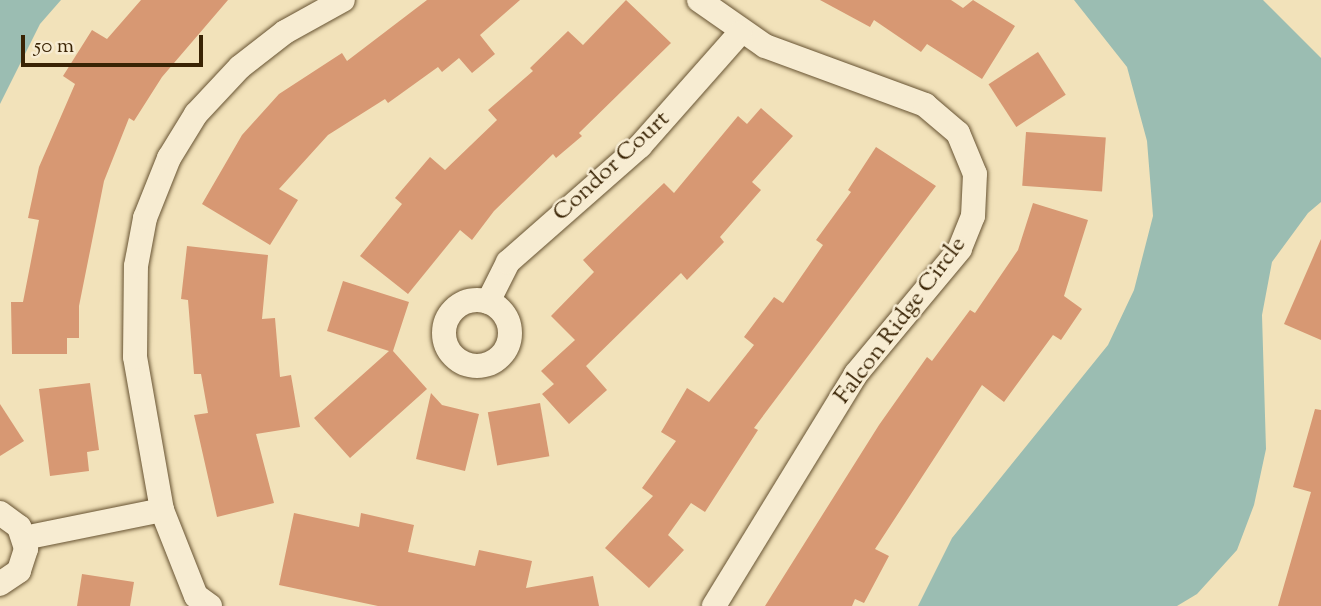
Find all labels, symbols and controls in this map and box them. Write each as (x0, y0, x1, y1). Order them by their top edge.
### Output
scale bar (24, 21, 206, 65)
text: 50 m (34, 32, 74, 62)
street label: Condor Court (548, 106, 676, 228)
street label: Falcon Ridge Circle (829, 232, 973, 410)

